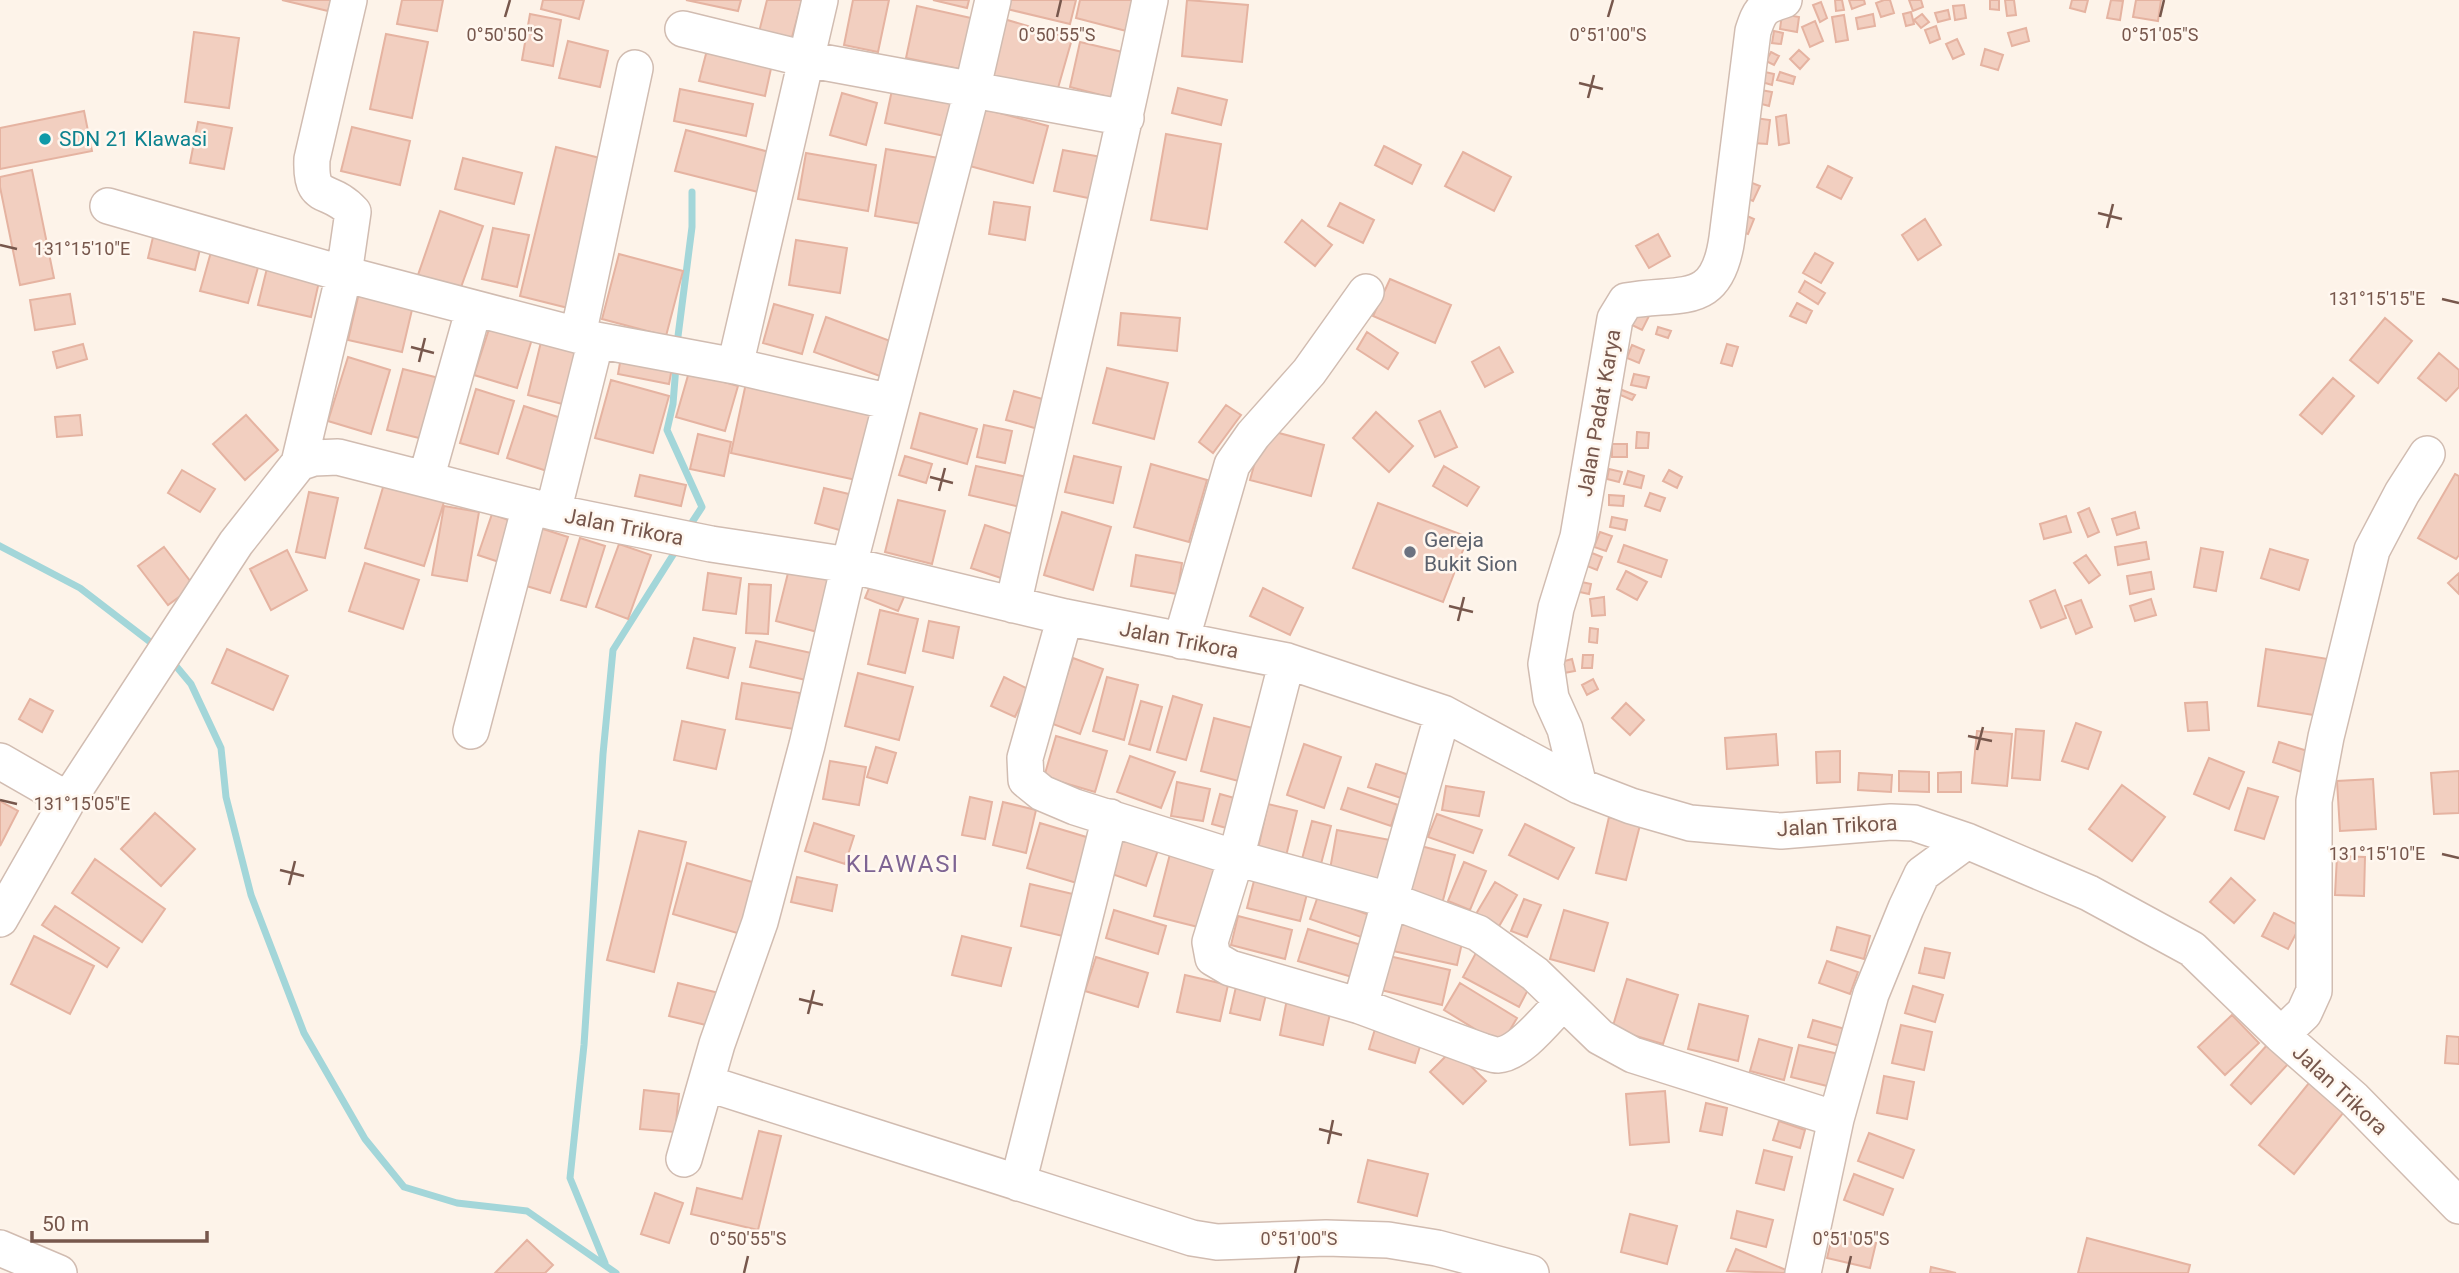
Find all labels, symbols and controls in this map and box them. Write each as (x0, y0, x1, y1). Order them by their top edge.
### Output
text: 0°50'50"S (467, 24, 544, 45)
text: 0°50'55"S (1019, 24, 1096, 45)
text: 0°51'00"S (1570, 24, 1647, 45)
text: 0°51'05"S (2122, 24, 2199, 45)
place label: SDN 21 Klawasi (59, 127, 207, 151)
marker: SDN 21 Klawasi (37, 131, 53, 147)
text: 131°15'10"E (34, 238, 130, 259)
text: 131°15'15"E (2329, 288, 2425, 309)
street label: Jalan Padat Karya (1572, 328, 1626, 498)
street label: Jalan Trikora (562, 504, 686, 550)
place label: Gereja Bukit Sion (1424, 528, 1518, 576)
marker: Gereja Bukit Sion (1402, 544, 1418, 560)
street label: Jalan Trikora (1117, 617, 1241, 663)
text: 131°15'05"E (34, 793, 130, 814)
street label: Jalan Trikora (1776, 811, 1898, 841)
text: 131°15'10"E (2329, 843, 2425, 864)
district label: KLAWASI (846, 850, 960, 878)
street label: Jalan Trikora (2288, 1040, 2392, 1140)
scale bar (32, 1200, 206, 1244)
text: 50 m (42, 1212, 89, 1236)
text: 0°50'55"S (710, 1228, 787, 1249)
text: 0°51'00"S (1261, 1228, 1338, 1249)
text: 0°51'05"S (1813, 1228, 1890, 1249)

